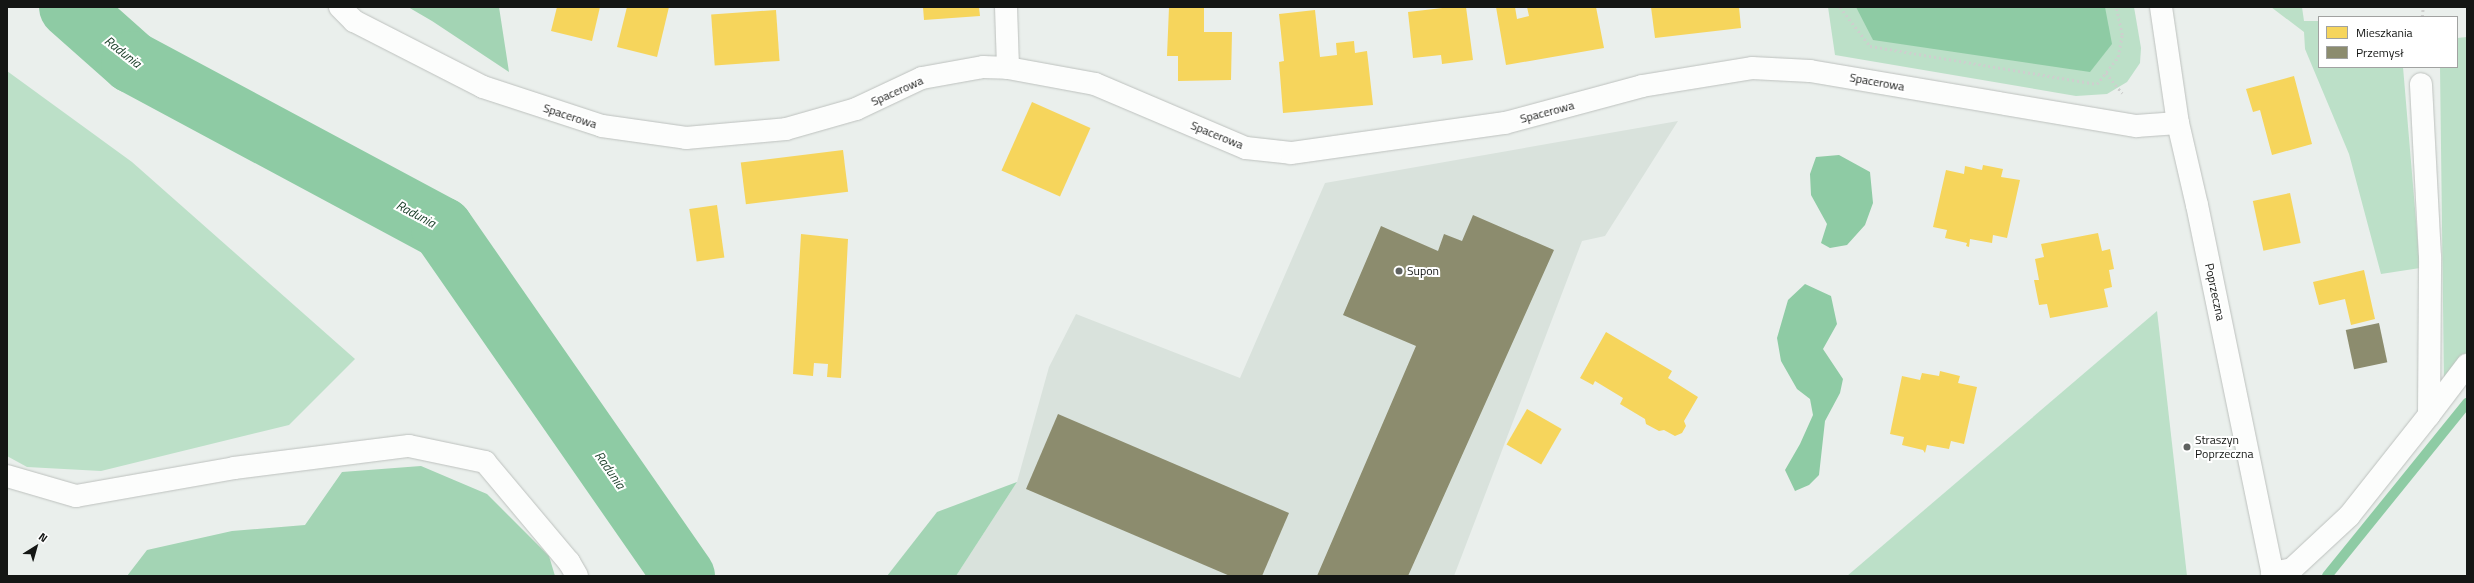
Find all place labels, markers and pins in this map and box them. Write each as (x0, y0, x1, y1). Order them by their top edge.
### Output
place label: Supon (1407, 264, 1439, 278)
marker: Supon (1394, 266, 1404, 276)
place label: Straszyn Poprzeczna (2195, 433, 2254, 461)
marker: Straszyn Poprzeczna (2182, 442, 2192, 452)

